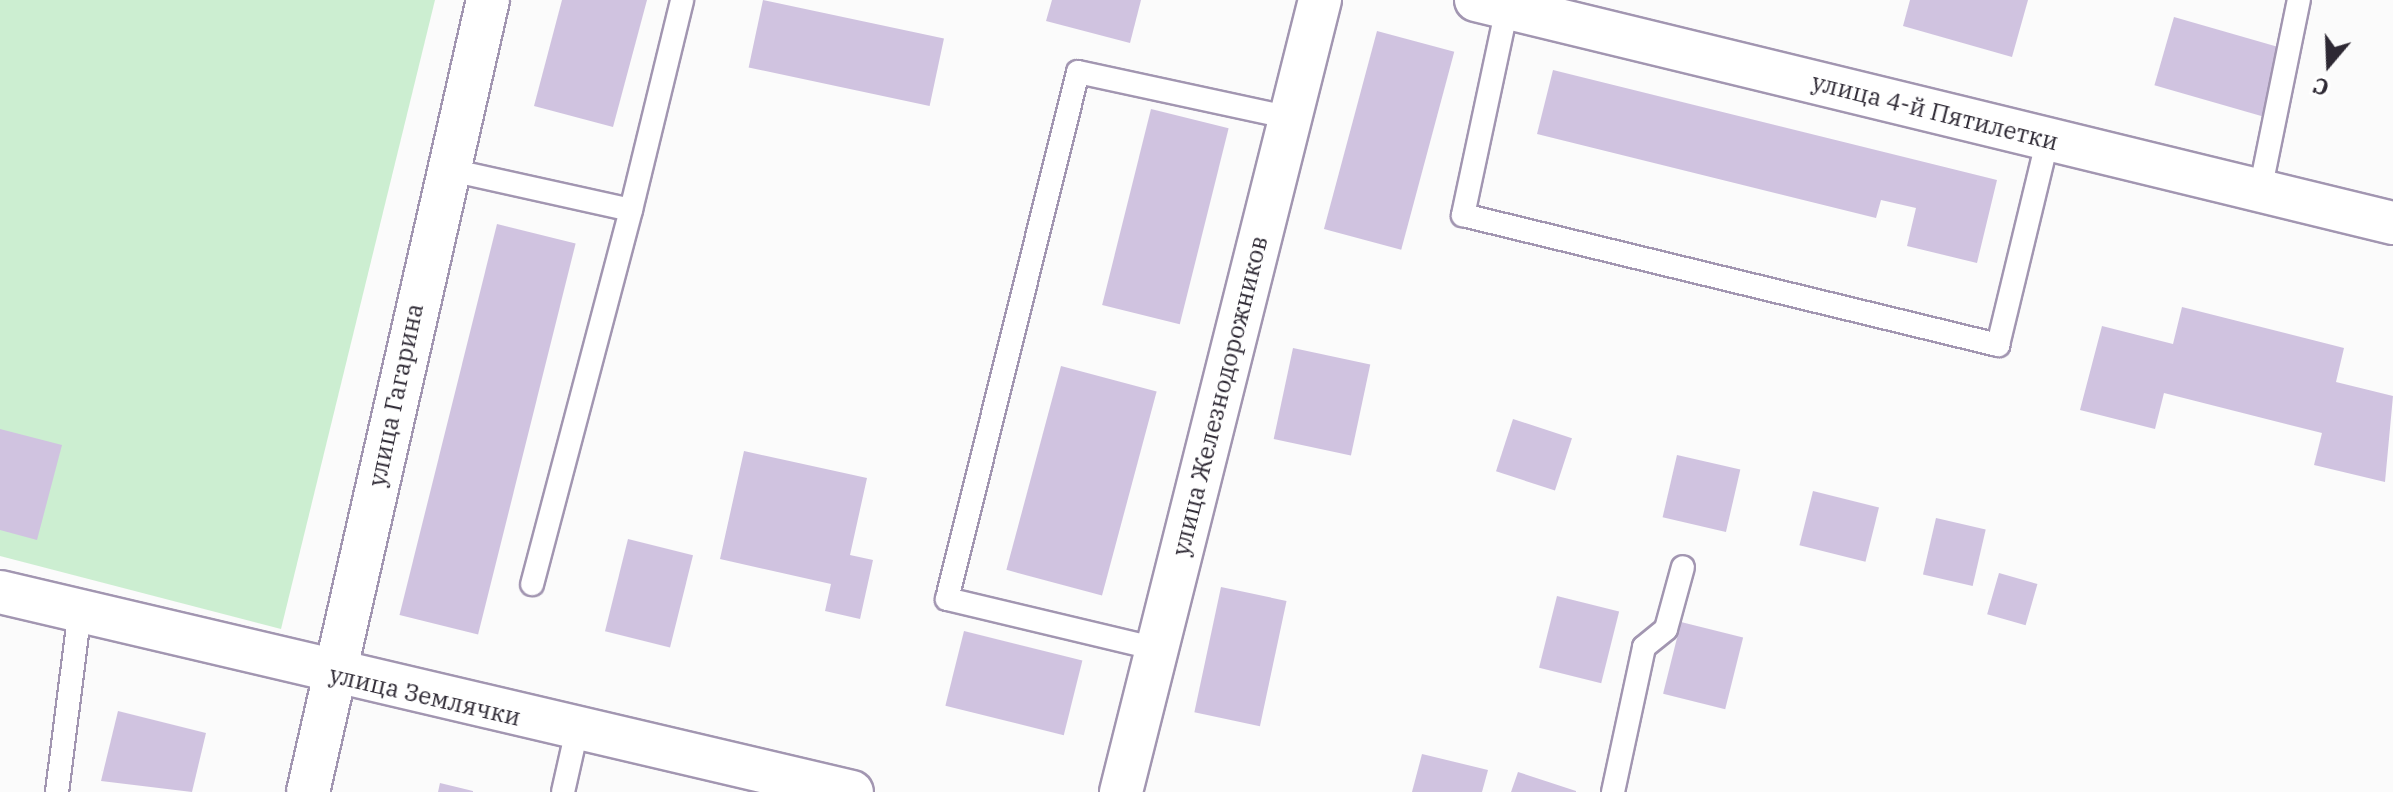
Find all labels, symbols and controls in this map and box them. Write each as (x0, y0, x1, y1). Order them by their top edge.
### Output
north arrow (2289, 24, 2369, 104)
street label: улица 4-й Пятилетки (1809, 67, 2061, 157)
text: С (2309, 71, 2333, 103)
street label: улица Железнодорожников (1166, 233, 1274, 559)
street label: улица Гагарина (363, 301, 429, 489)
street label: улица Землячки (327, 660, 523, 732)

